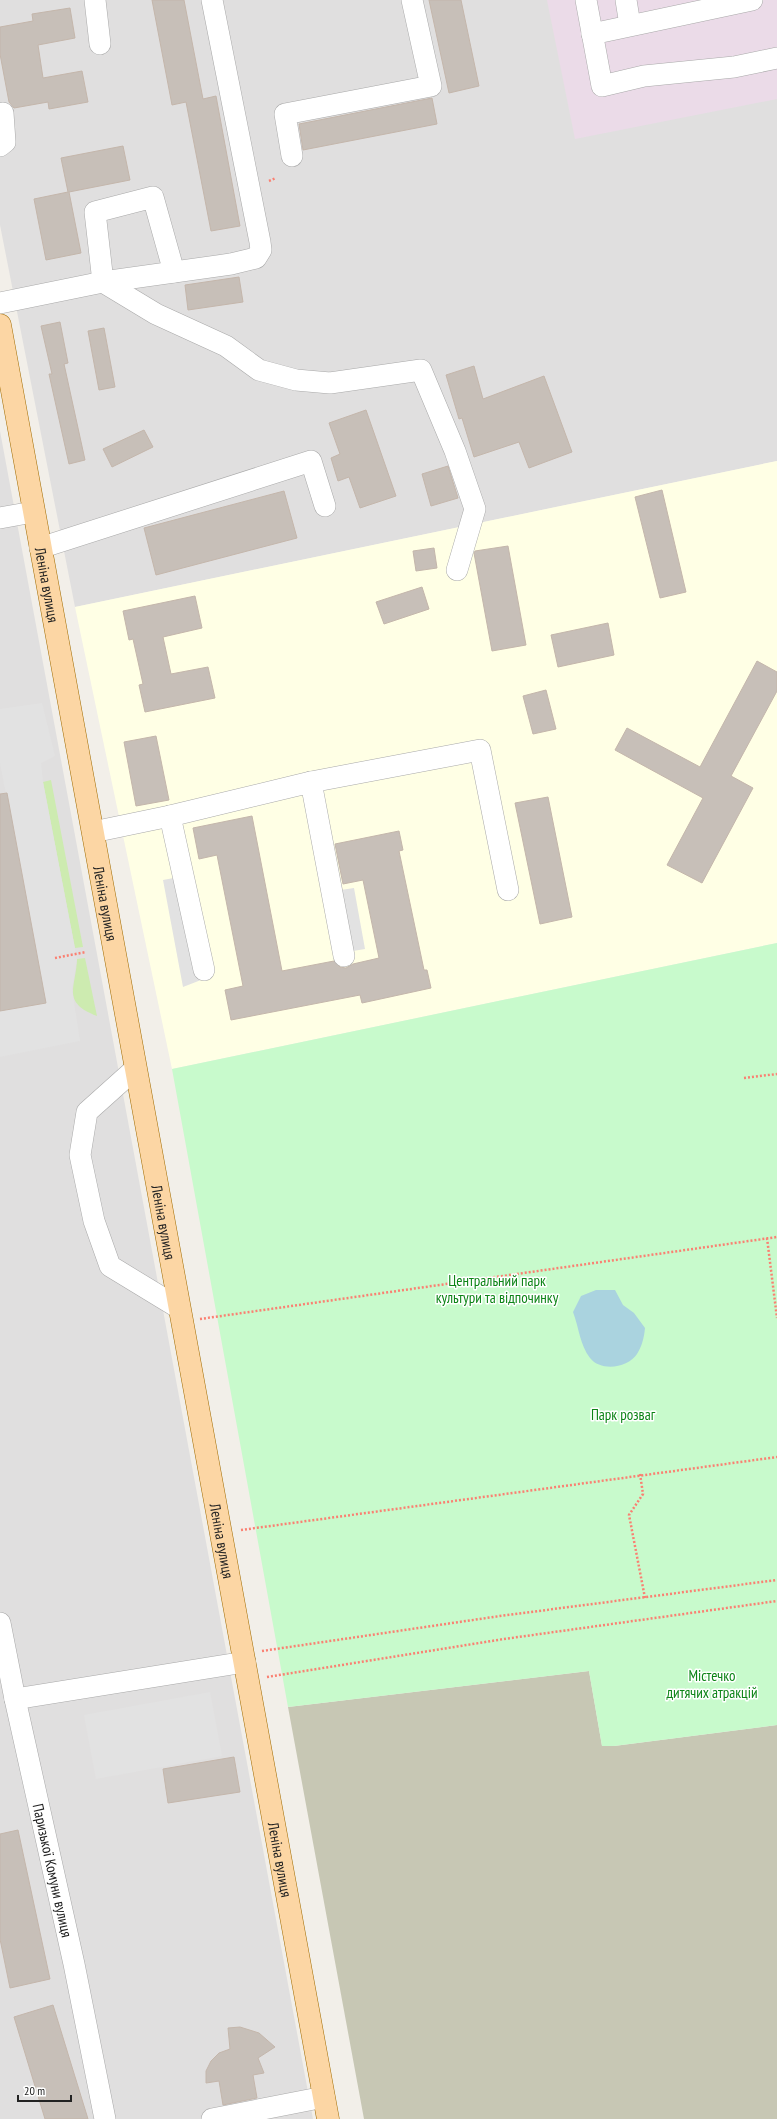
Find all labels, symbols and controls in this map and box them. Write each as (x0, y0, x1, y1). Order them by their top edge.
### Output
street label: Леніна вулиця (31, 545, 64, 624)
street label: Леніна вулиця (89, 863, 122, 943)
street label: Леніна вулиця (148, 1182, 180, 1261)
park label: Центральний парк культури та відпочинку (436, 1271, 559, 1307)
park label: Парк розваг (591, 1405, 656, 1424)
street label: Леніна вулиця (206, 1501, 238, 1580)
park label: Містечко дитячих атракцій (667, 1666, 757, 1702)
street label: Паризької Комуни вулиця (29, 1802, 77, 1939)
street label: Леніна вулиця (264, 1820, 297, 1899)
scale bar (18, 2077, 71, 2103)
text: 20 m (24, 2083, 45, 2098)

